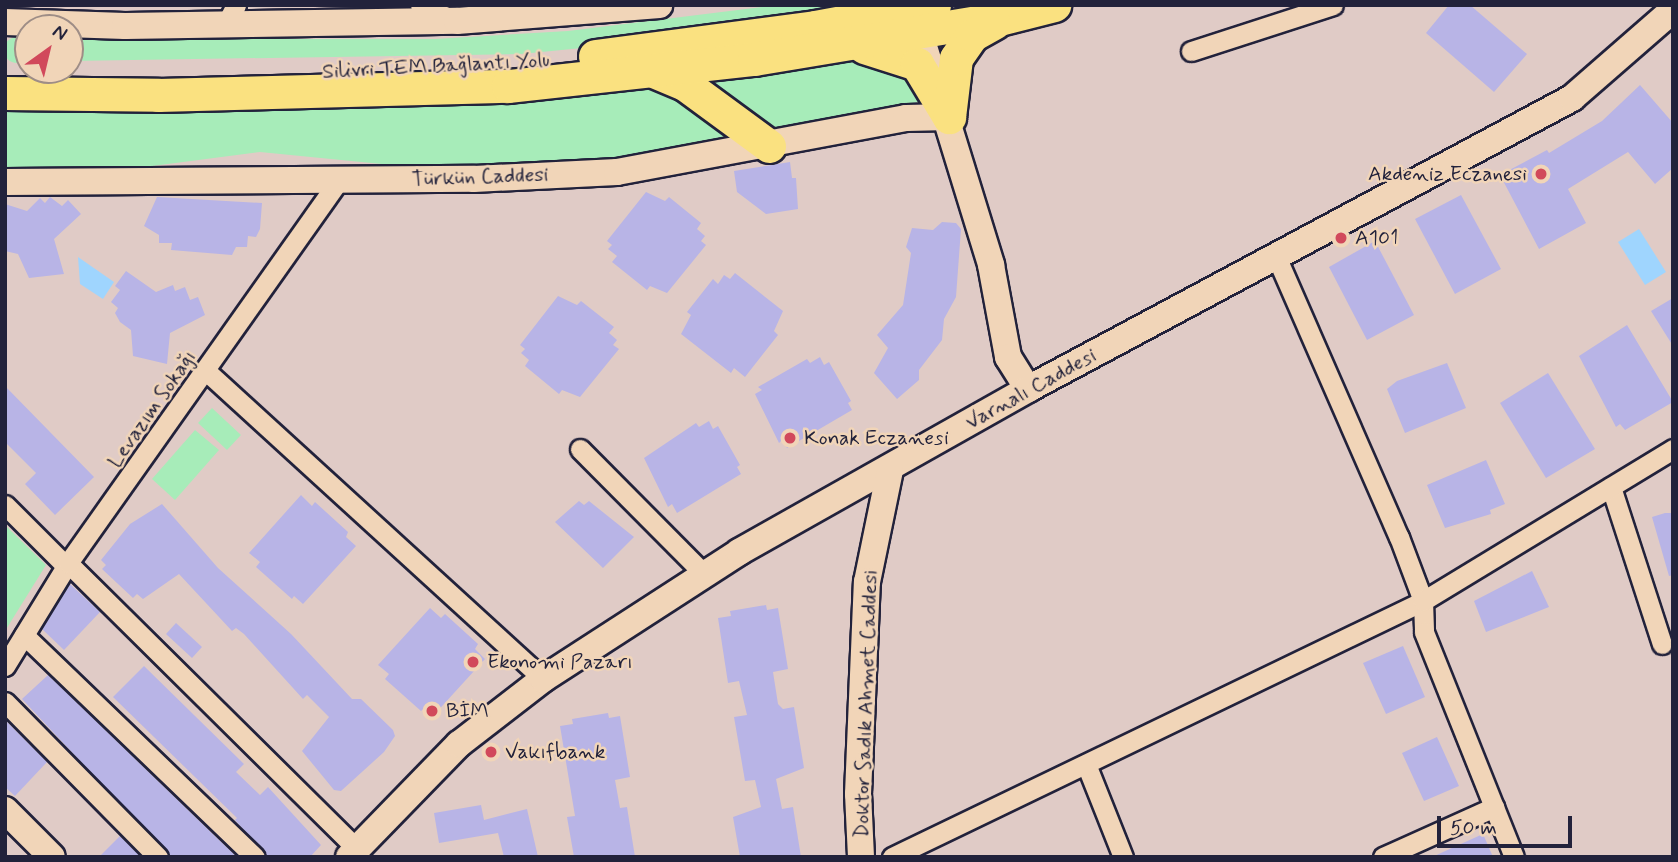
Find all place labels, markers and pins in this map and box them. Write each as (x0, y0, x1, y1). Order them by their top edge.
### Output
place label: Akdeniz Eczanesi (1362, 161, 1527, 187)
marker: Akdeniz Eczanesi (1533, 166, 1549, 182)
place label: A101 (1355, 225, 1398, 251)
marker: A101 (1333, 230, 1349, 246)
place label: Konak Eczanesi (804, 425, 949, 451)
marker: Konak Eczanesi (782, 430, 798, 446)
place label: Ekonomi Pazarı (487, 649, 630, 675)
marker: Ekonomi Pazarı (465, 654, 481, 670)
place label: BİM (446, 698, 489, 724)
marker: BİM (424, 703, 440, 719)
place label: Vakıfbank (505, 739, 605, 765)
marker: Vakıfbank (483, 744, 499, 760)

